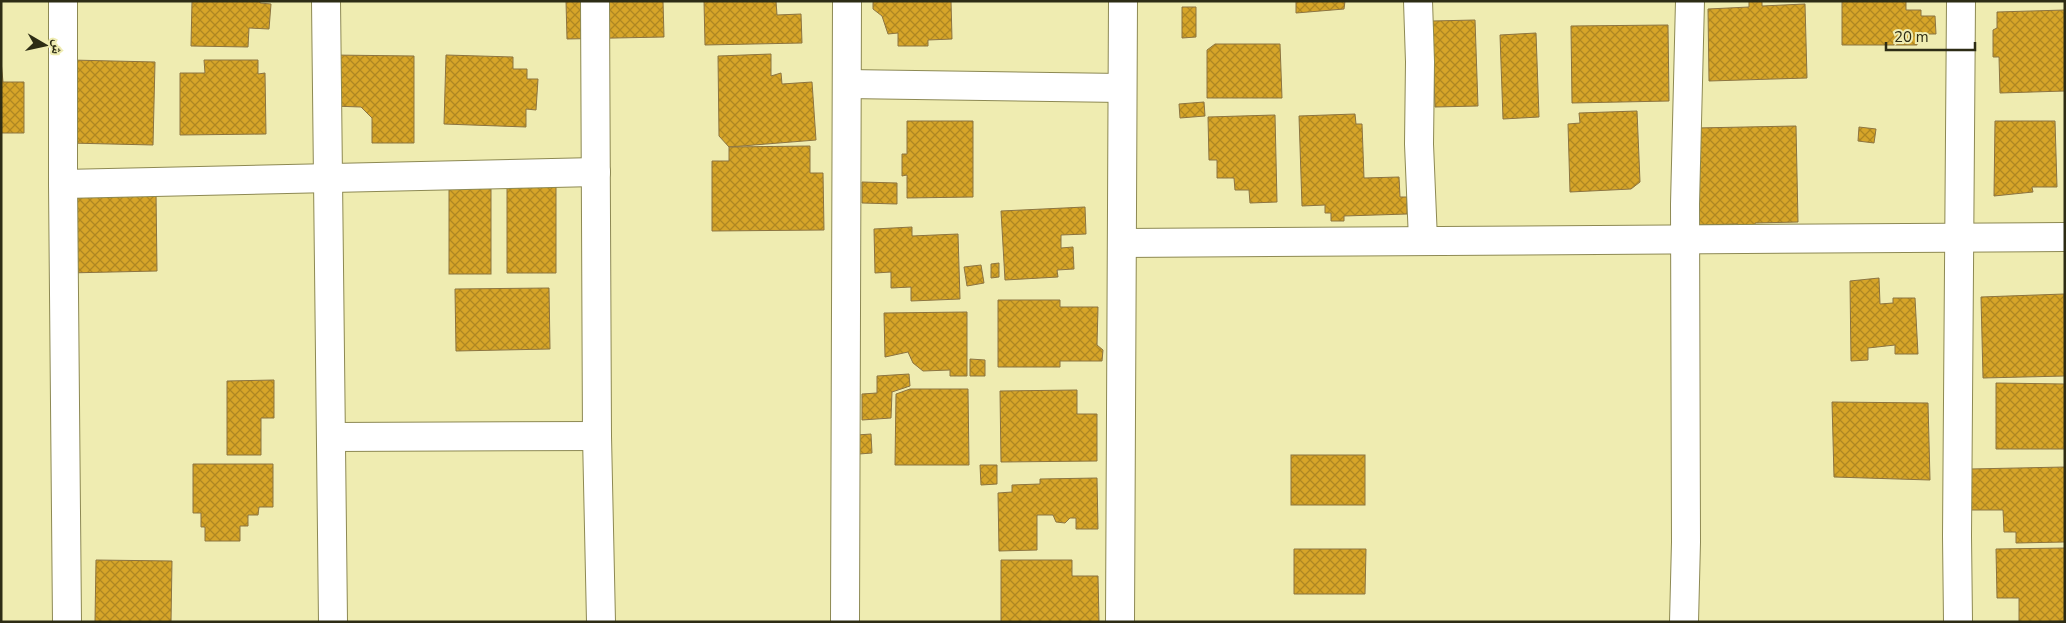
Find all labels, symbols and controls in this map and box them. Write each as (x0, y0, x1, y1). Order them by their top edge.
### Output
north arrow (20, 20, 70, 70)
scale bar (1886, 20, 1975, 52)
text: 20 m (1894, 27, 1929, 47)
text: ش (47, 38, 68, 56)

